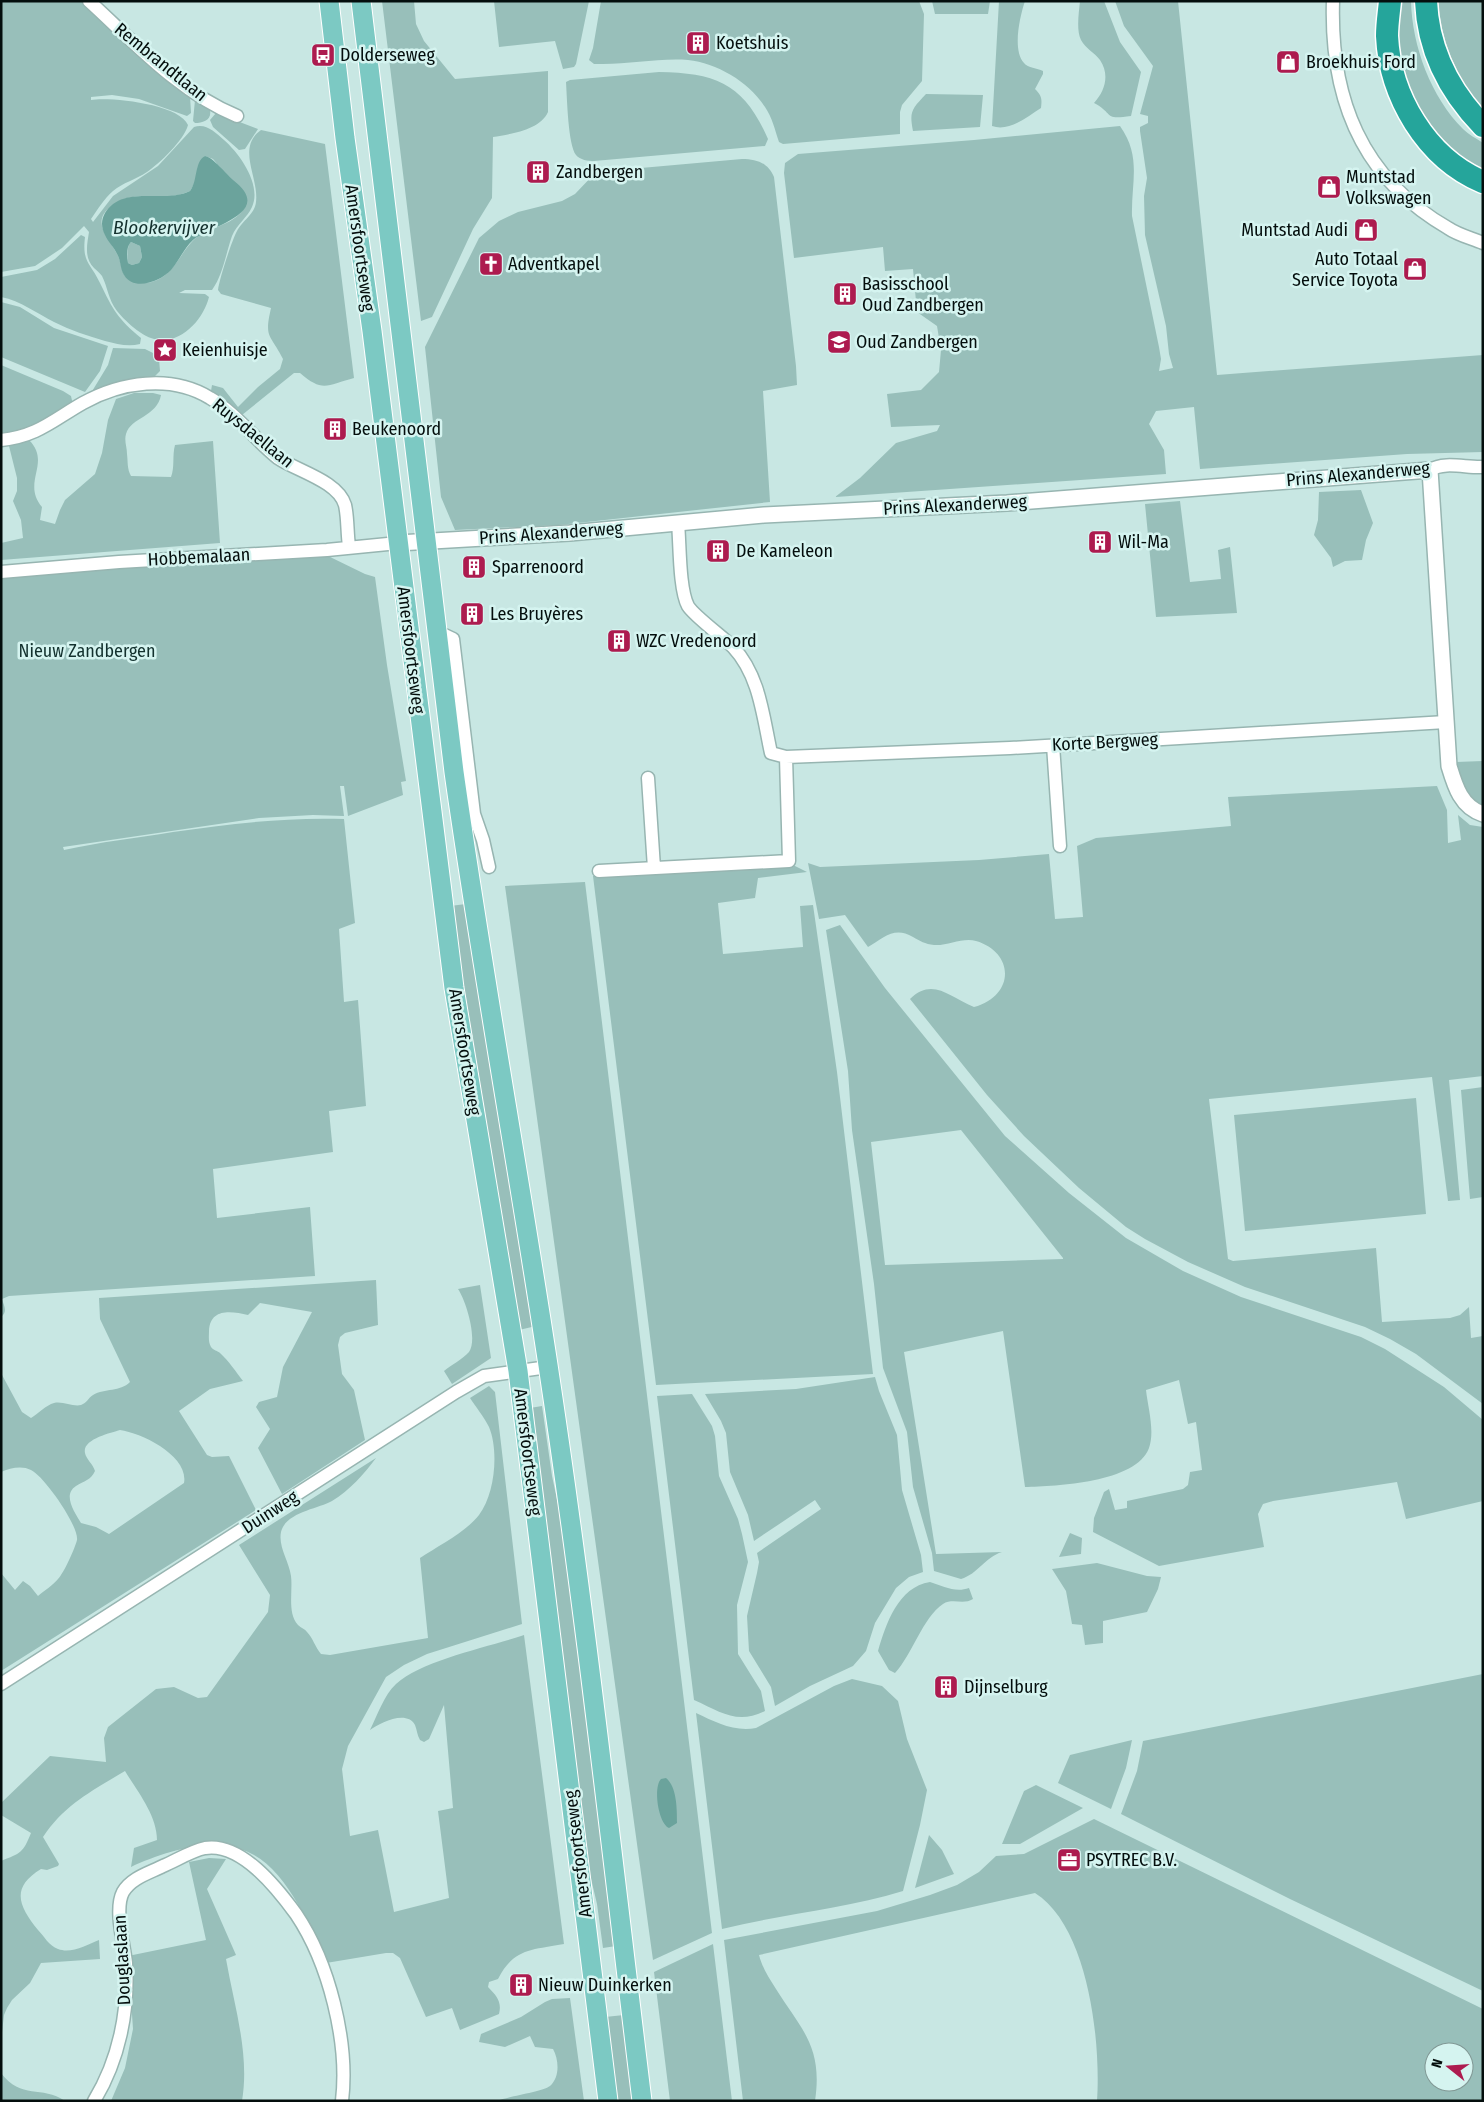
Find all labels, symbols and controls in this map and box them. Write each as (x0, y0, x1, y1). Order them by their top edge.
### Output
street label: Rembrandtlaan (110, 18, 212, 106)
building icon: Koetshuis (685, 30, 711, 56)
place label: Koetshuis (716, 32, 789, 54)
bus stop icon: Dolderseweg (310, 42, 336, 68)
place label: Dolderseweg (340, 44, 435, 66)
shop icon: Broekhuis Ford (1275, 49, 1301, 75)
place label: Broekhuis Ford (1306, 51, 1416, 73)
building icon: Zandbergen (525, 159, 551, 185)
place label: Zandbergen (556, 161, 643, 183)
place label: Muntstad Volkswagen (1346, 166, 1432, 209)
shop icon: Muntstad Volkswagen (1316, 174, 1342, 200)
street label: Amersfoortseweg (340, 183, 380, 313)
water label: Blookervijver (113, 216, 217, 239)
shop icon: Muntstad Audi (1353, 217, 1379, 243)
place label: Muntstad Audi (1241, 219, 1348, 241)
place label: Auto Totaal Service Toyota (1292, 248, 1398, 291)
church icon: Adventkapel (478, 251, 504, 277)
place label: Adventkapel (508, 253, 600, 275)
shop icon: Auto Totaal Service Toyota (1402, 256, 1428, 282)
place label: Basisschool Oud Zandbergen (862, 273, 984, 316)
building icon: Basisschool Oud Zandbergen (832, 281, 858, 307)
school or university icon: Oud Zandbergen (826, 329, 852, 355)
place label: Oud Zandbergen (856, 331, 978, 353)
place icon: Keienhuisje (152, 337, 178, 363)
place label: Keienhuisje (182, 339, 268, 361)
street label: Ruysdaellaan (208, 393, 298, 473)
building icon: Beukenoord (322, 416, 348, 442)
place label: Beukenoord (352, 418, 441, 440)
street label: Prins Alexanderweg (1285, 457, 1431, 491)
street label: Prins Alexanderweg (883, 490, 1028, 520)
street label: Prins Alexanderweg (478, 517, 624, 549)
building icon: Wil-Ma (1087, 529, 1113, 555)
place label: Wil-Ma (1118, 531, 1169, 553)
building icon: De Kameleon (705, 538, 731, 564)
place label: De Kameleon (736, 540, 833, 562)
street label: Hobbemalaan (147, 543, 251, 571)
building icon: Sparrenoord (461, 554, 487, 580)
place label: Sparrenoord (492, 556, 584, 578)
street label: Amersfoortseweg (392, 585, 430, 715)
building icon: Les Bruyères (459, 601, 485, 627)
place label: Les Bruyères (490, 603, 583, 625)
building icon: WZC Vredenoord (606, 628, 632, 654)
place label: WZC Vredenoord (636, 630, 757, 652)
park label: Nieuw Zandbergen (18, 640, 156, 662)
street label: Korte Bergweg (1051, 728, 1159, 756)
street label: Amersfoortseweg (444, 987, 486, 1117)
street label: Amersfoortseweg (509, 1387, 547, 1517)
street label: Duinweg (238, 1485, 303, 1538)
building icon: Dijnselburg (933, 1674, 959, 1700)
place label: Dijnselburg (964, 1676, 1048, 1698)
street label: Amersfoortseweg (559, 1789, 597, 1919)
office icon: PSYTREC B.V. (1056, 1847, 1082, 1873)
place label: PSYTREC B.V. (1086, 1849, 1177, 1871)
street label: Douglaslaan (109, 1914, 135, 2006)
building icon: Nieuw Duinkerken (508, 1972, 534, 1998)
place label: Nieuw Duinkerken (538, 1974, 672, 1996)
north arrow (1424, 2042, 1474, 2092)
text: N (1428, 2057, 1446, 2070)

